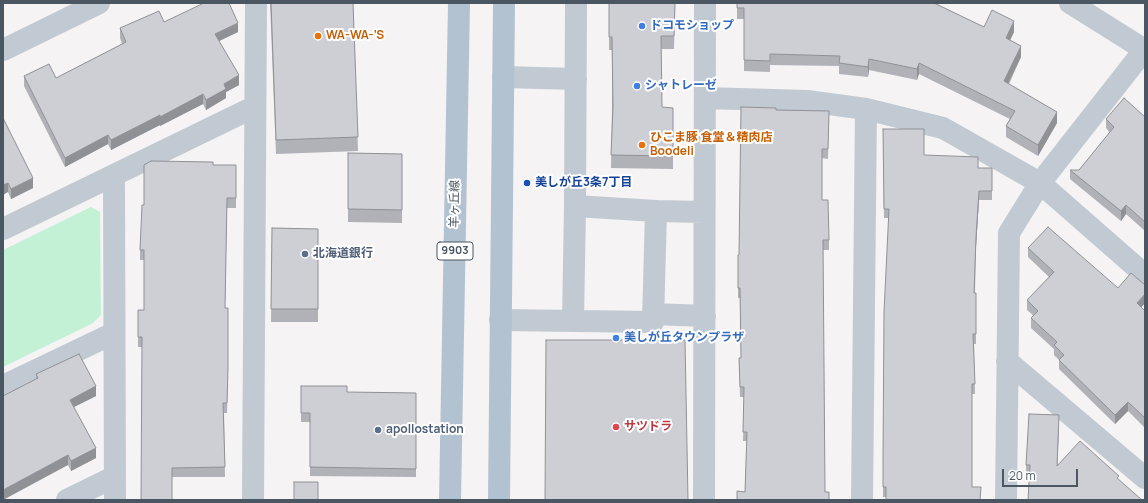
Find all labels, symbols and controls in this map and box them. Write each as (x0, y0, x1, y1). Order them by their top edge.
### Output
place label: ドコモショップ (650, 19, 734, 33)
marker: ドコモショップ (637, 21, 647, 31)
place label: WA-WA-’S (326, 29, 384, 43)
marker: WA-WA-’S (313, 31, 323, 41)
place label: シャトレーゼ (645, 79, 717, 93)
marker: シャトレーゼ (632, 81, 642, 91)
place label: ひこま豚 食堂＆精肉店 Boodeli (650, 131, 772, 159)
marker: ひこま豚 食堂＆精肉店 Boodeli (637, 140, 647, 150)
place label: 美しが丘3条7丁目 (535, 176, 632, 190)
marker: 美しが丘3条7丁目 (522, 178, 532, 188)
street label: 羊ヶ丘線 (447, 180, 463, 228)
road number: 9903 (437, 242, 473, 260)
place label: 北海道銀行 (313, 247, 373, 261)
marker: 北海道銀行 (300, 249, 310, 259)
place label: 美しが丘タウンプラザ (624, 331, 744, 345)
marker: 美しが丘タウンプラザ (611, 333, 621, 343)
place label: サツドラ (624, 420, 672, 434)
marker: サツドラ (611, 422, 621, 432)
place label: apollostation (386, 423, 464, 437)
marker: apollostation (373, 425, 383, 435)
scale bar (1004, 461, 1080, 487)
text: 20 m (1009, 467, 1036, 484)

